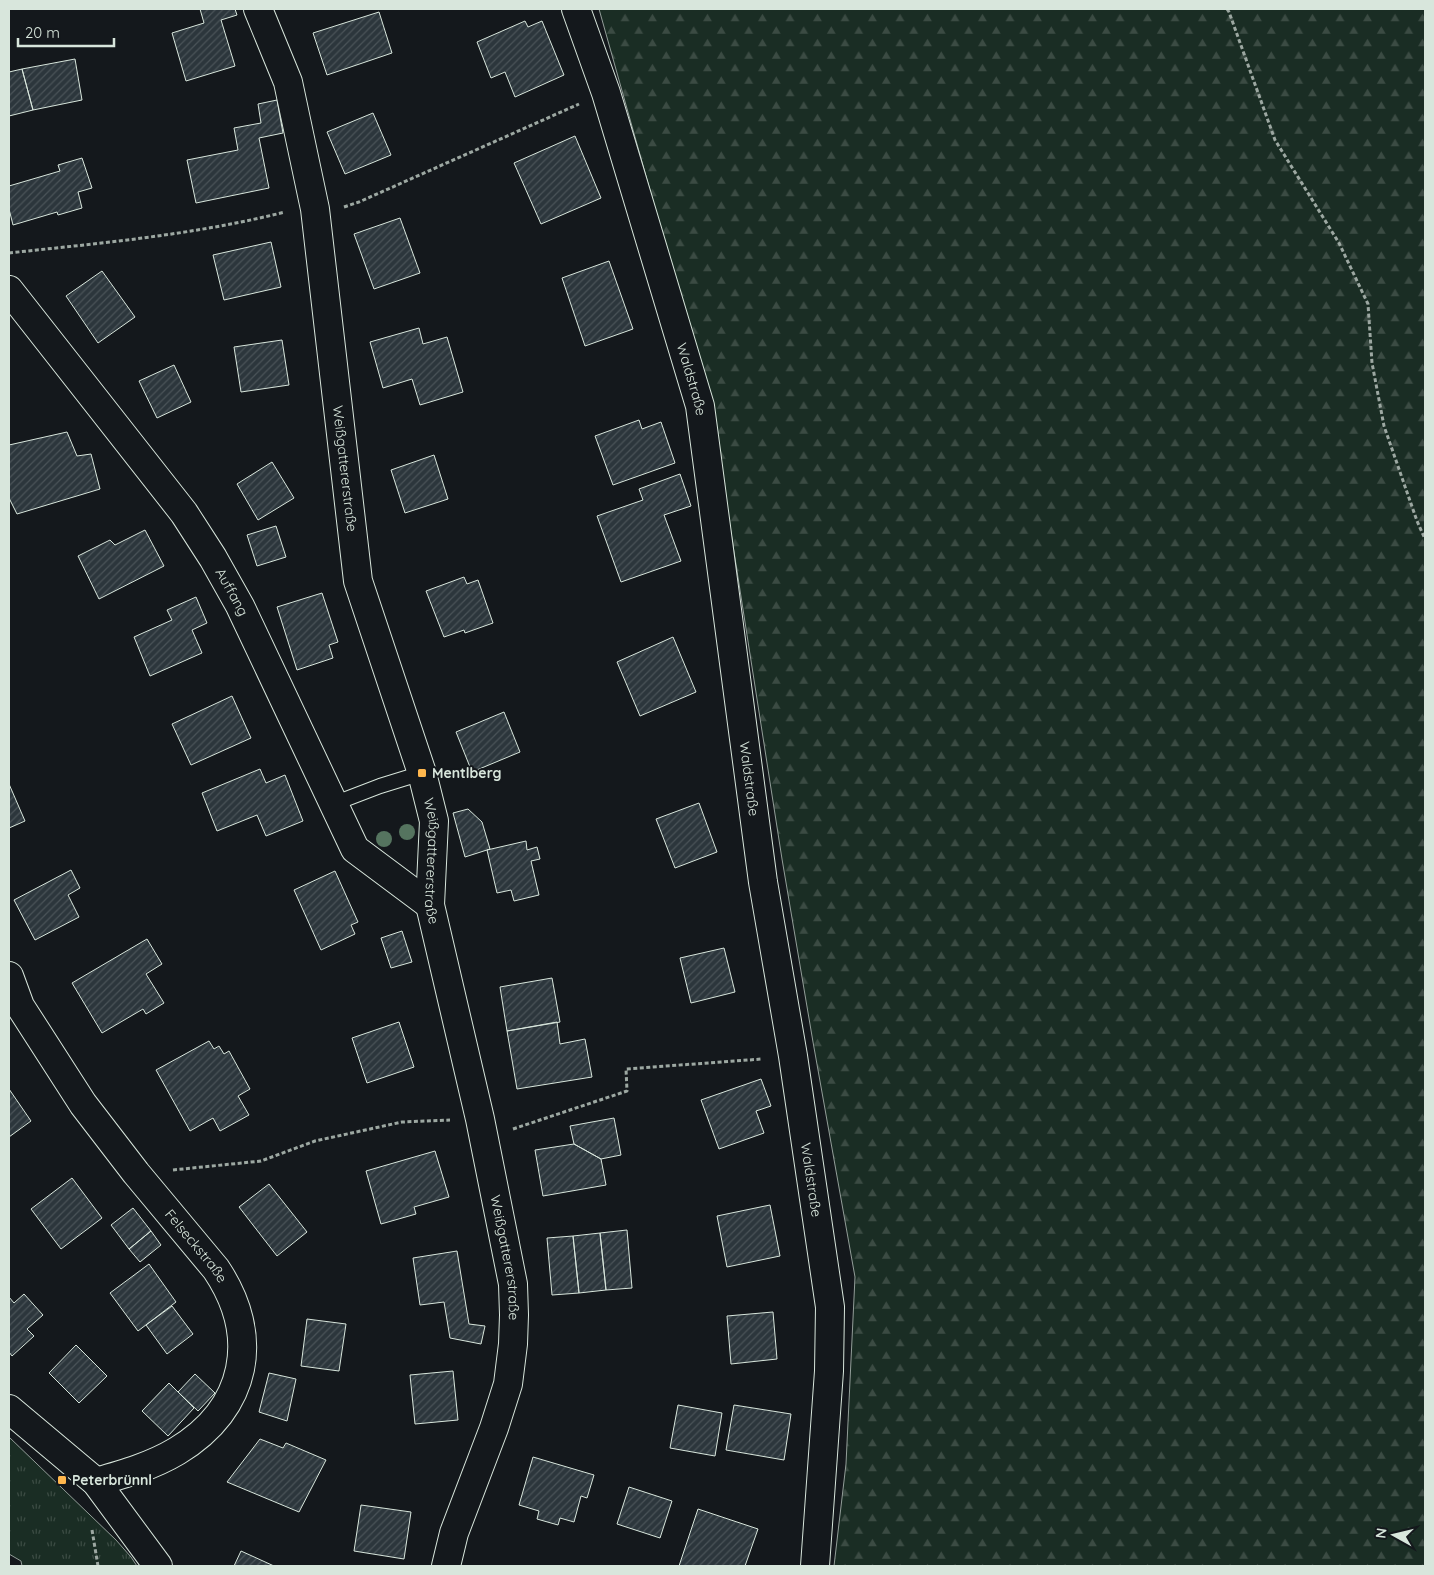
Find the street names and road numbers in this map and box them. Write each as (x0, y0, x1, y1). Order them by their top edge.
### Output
street label: Waldstraße (673, 341, 710, 417)
street label: Weißgattererstraße (329, 404, 361, 533)
street label: Auffang (211, 565, 252, 619)
street label: Waldstraße (735, 740, 763, 817)
street label: Weißgattererstraße (420, 796, 443, 926)
street label: Waldstraße (797, 1142, 826, 1218)
street label: Weißgattererstraße (486, 1193, 523, 1321)
street label: Felseckstraße (161, 1205, 231, 1286)

